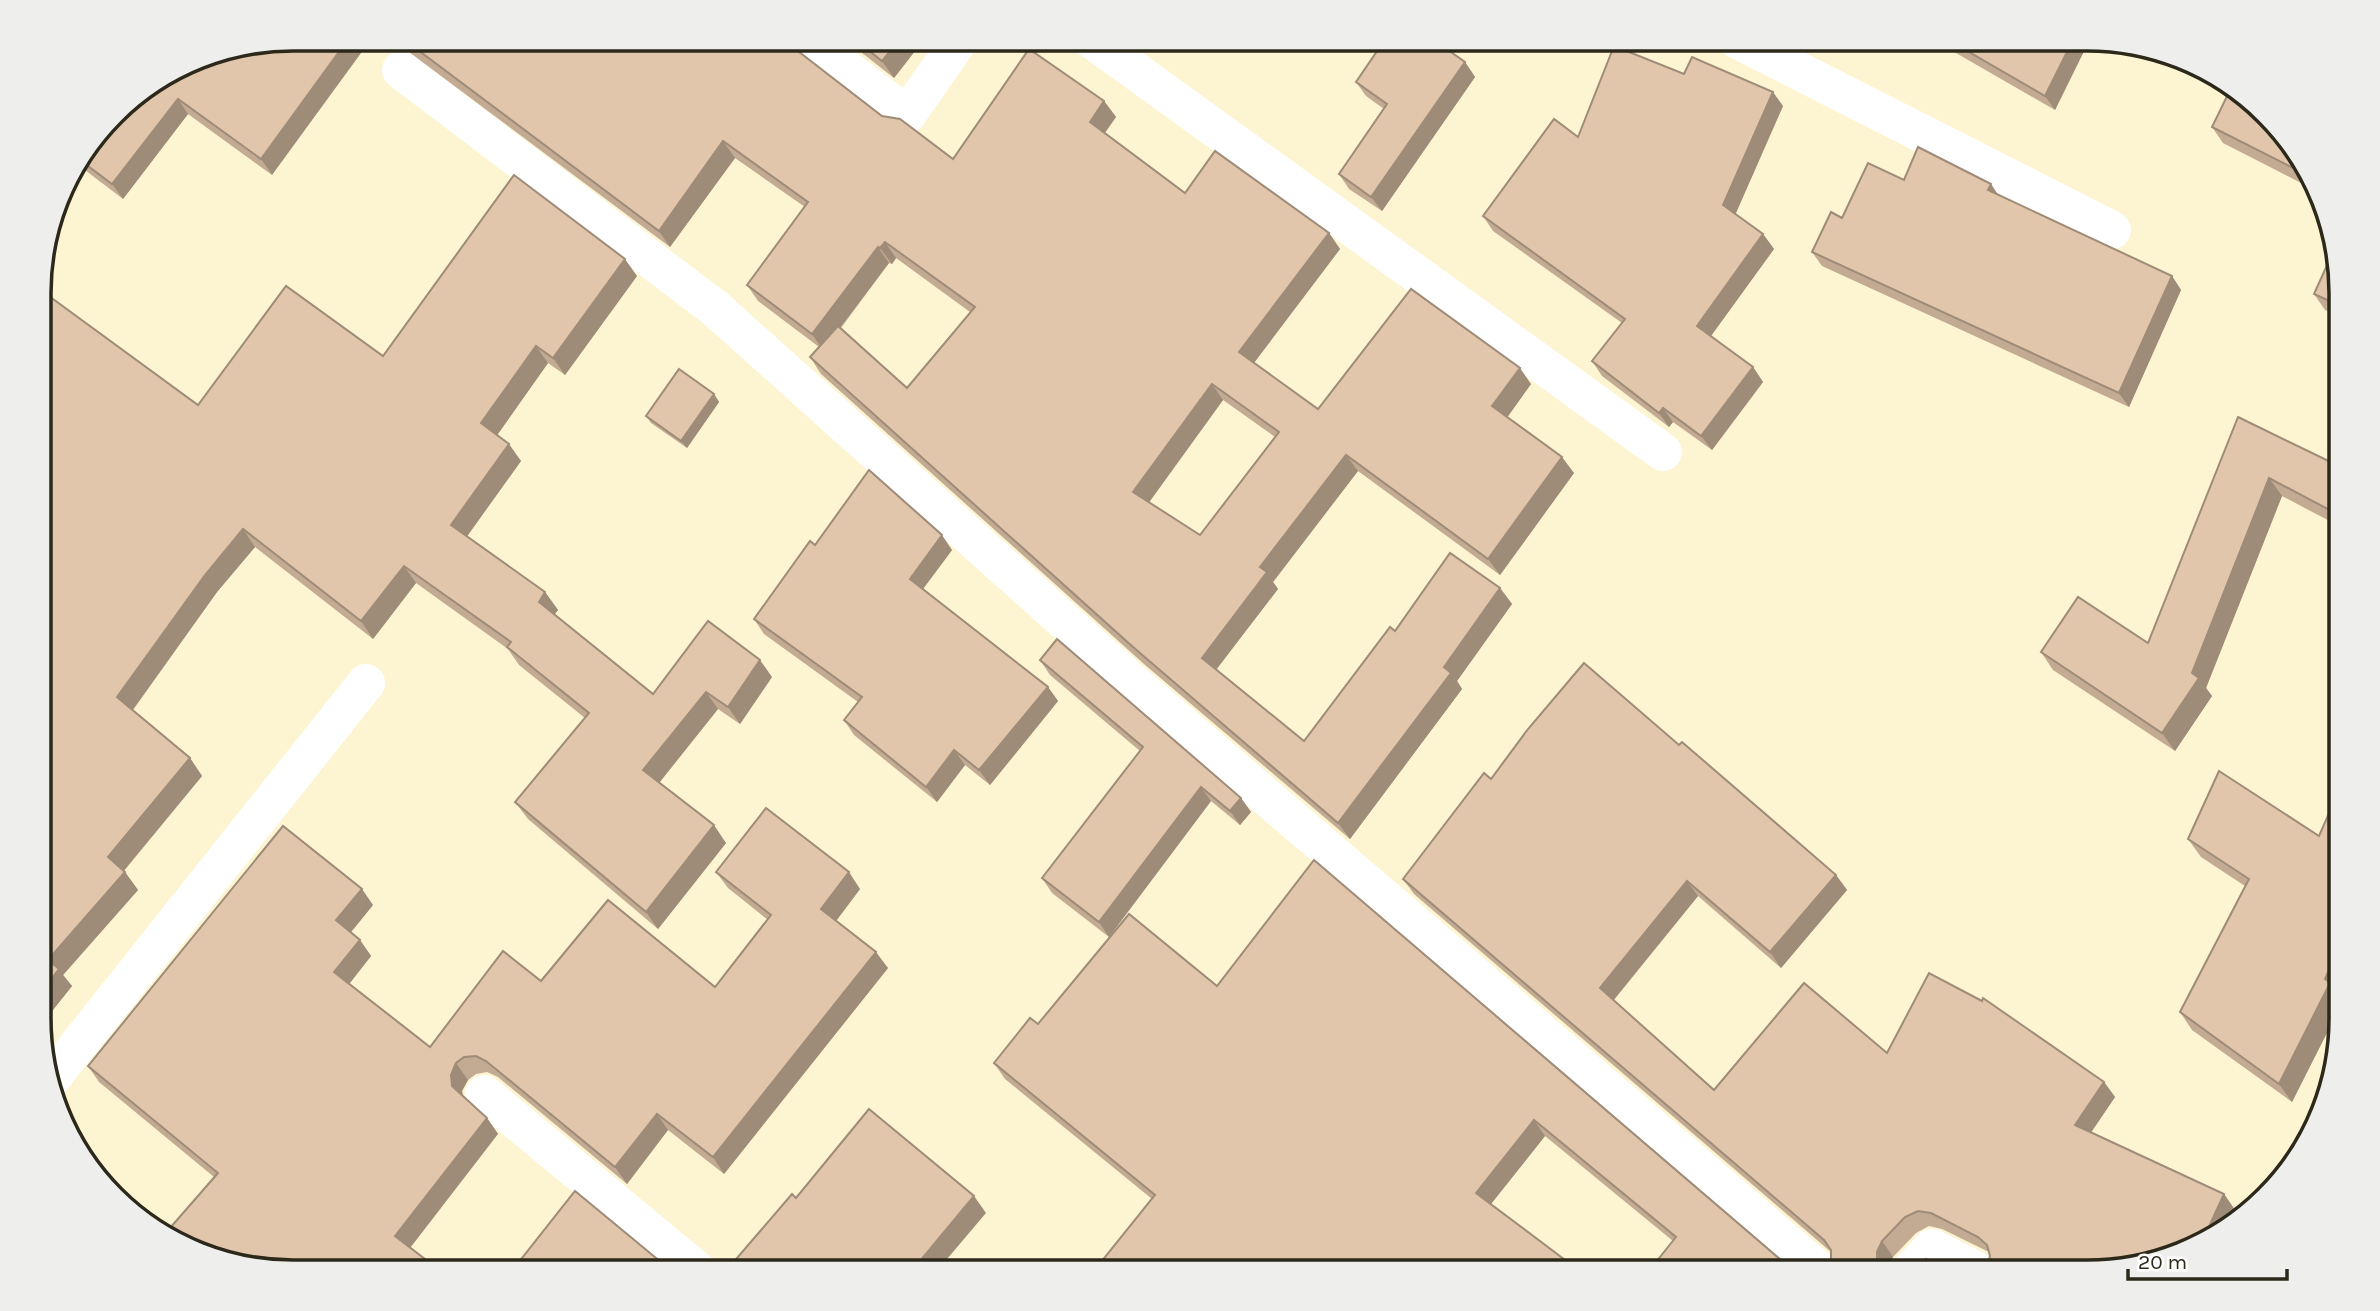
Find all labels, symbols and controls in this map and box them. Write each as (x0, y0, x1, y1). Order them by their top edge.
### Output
scale bar (2128, 1238, 2287, 1282)
text: 20 m (2138, 1250, 2187, 1274)

